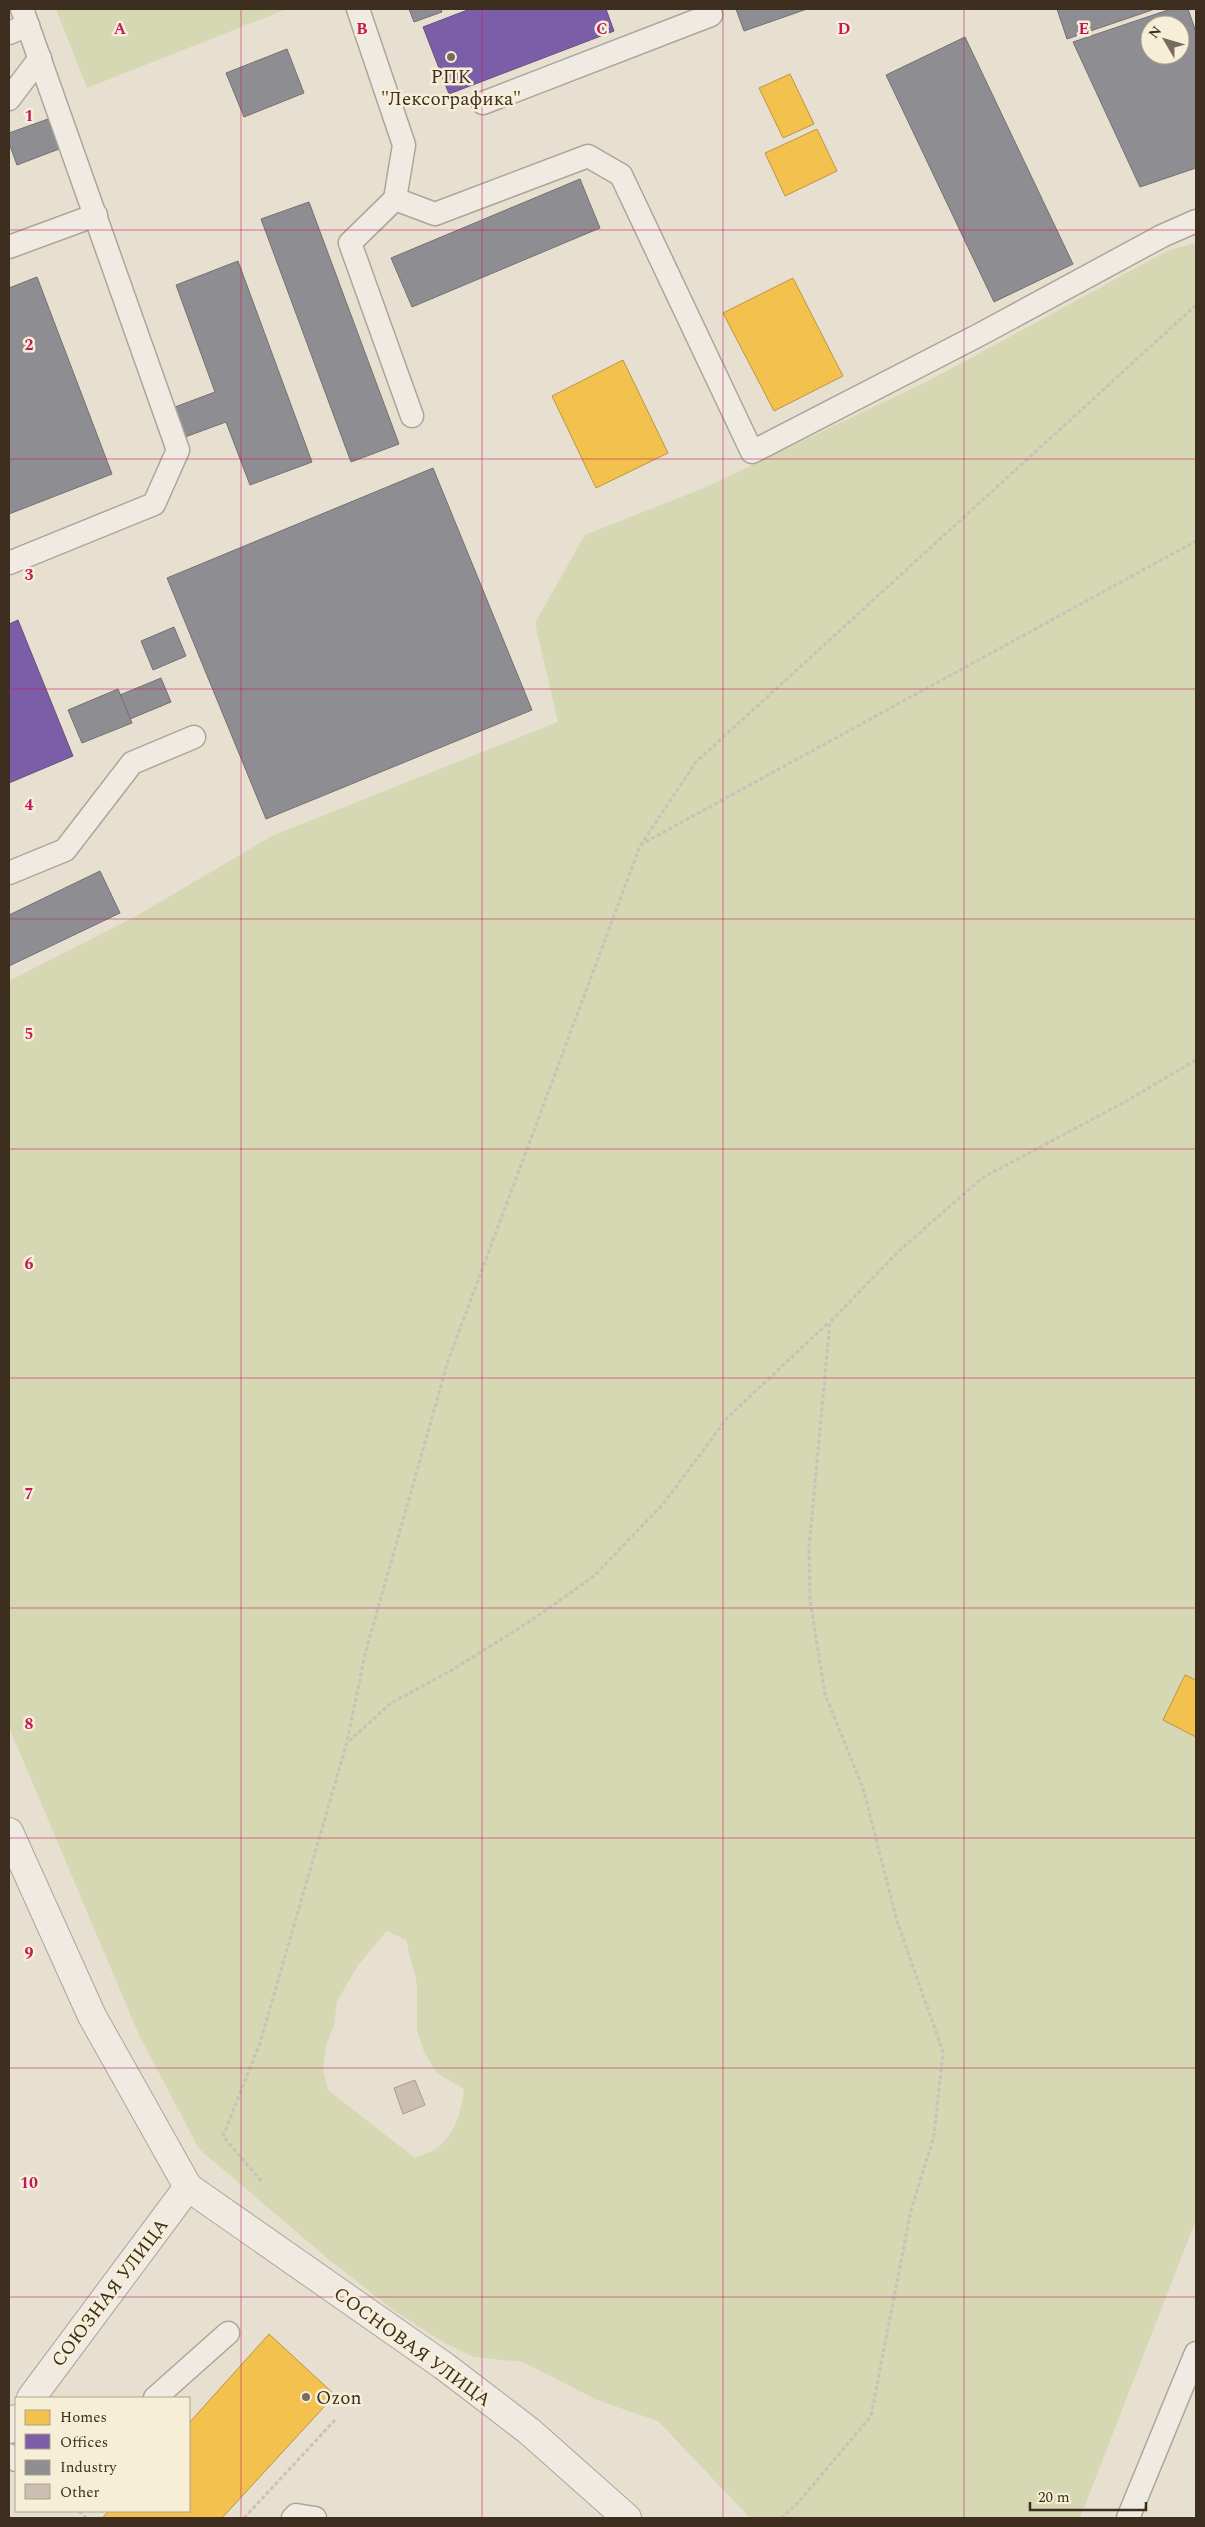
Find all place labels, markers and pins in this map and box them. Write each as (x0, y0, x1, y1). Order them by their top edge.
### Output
marker: РПК "Лексографика" (445, 51, 457, 63)
place label: РПК "Лексографика" (381, 63, 521, 114)
place label: Ozon (316, 2384, 362, 2413)
marker: Ozon (300, 2391, 312, 2403)

